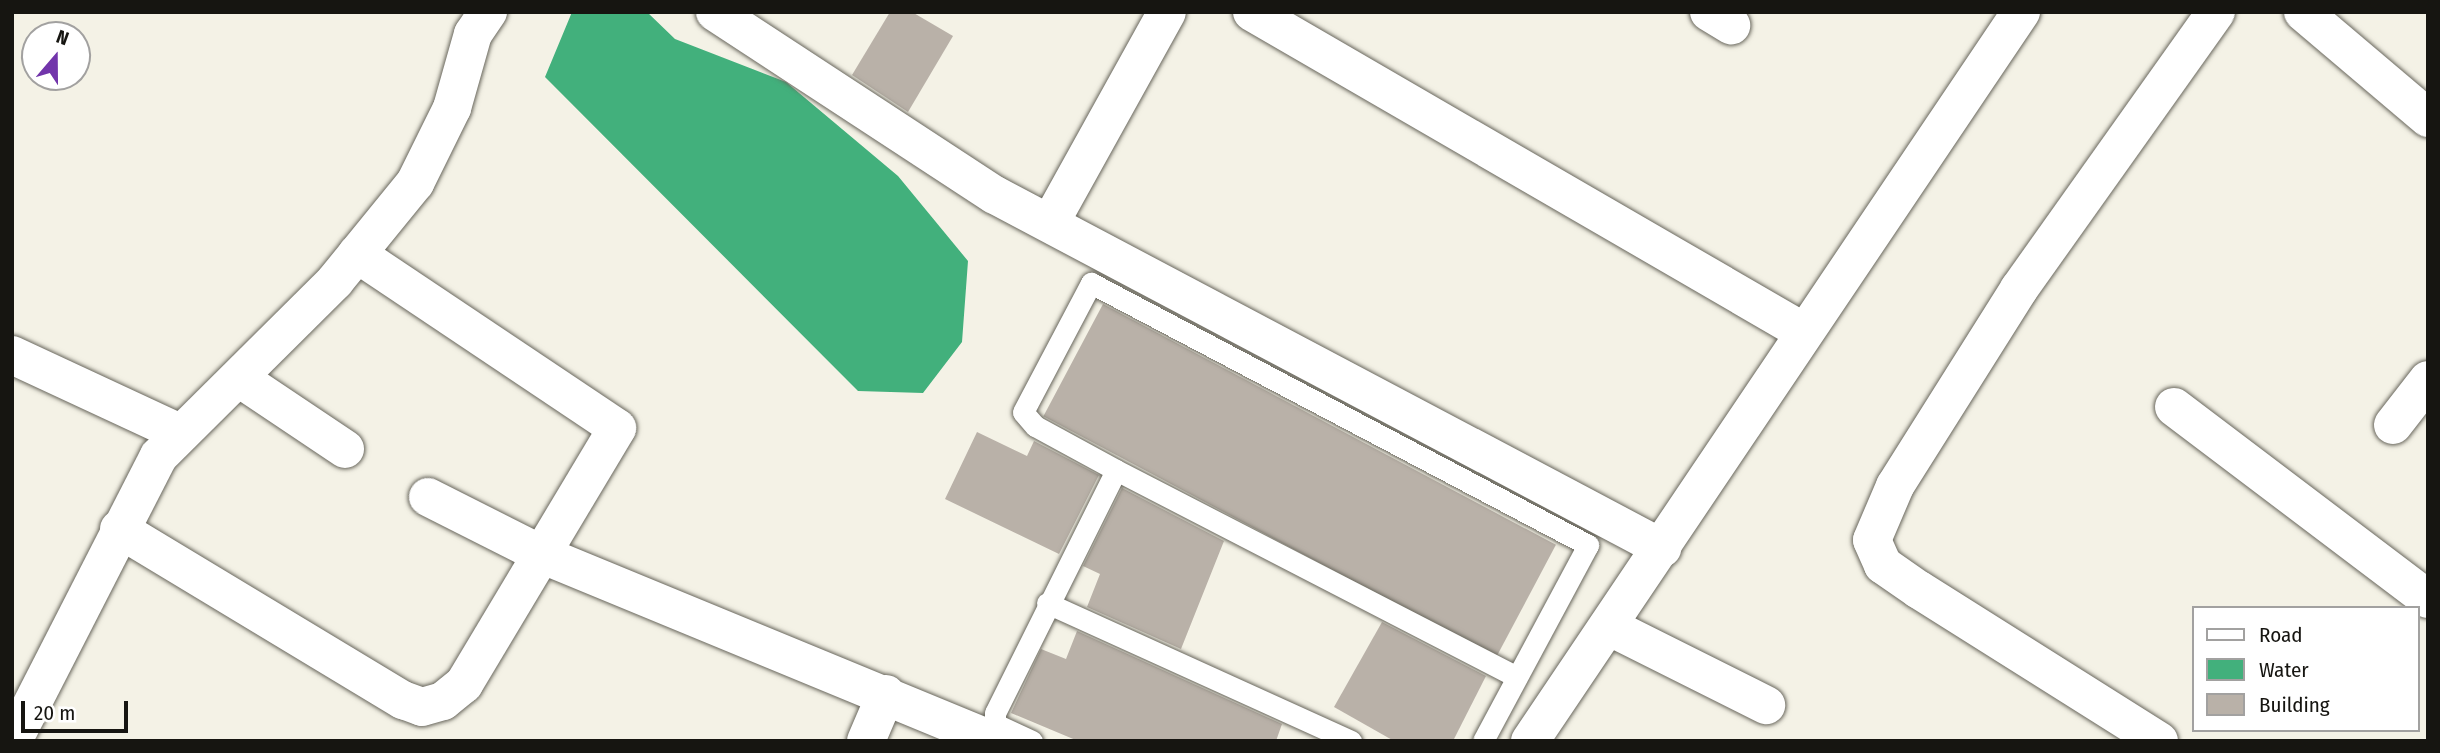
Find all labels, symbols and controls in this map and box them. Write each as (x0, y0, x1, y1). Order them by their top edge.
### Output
north arrow (21, 21, 91, 91)
text: N (53, 25, 72, 50)
legend (2192, 606, 2419, 732)
text: Road (2259, 622, 2303, 648)
text: Water (2259, 657, 2309, 683)
scale bar (24, 686, 131, 730)
text: Building (2259, 692, 2330, 718)
text: 20 m (34, 700, 75, 726)

